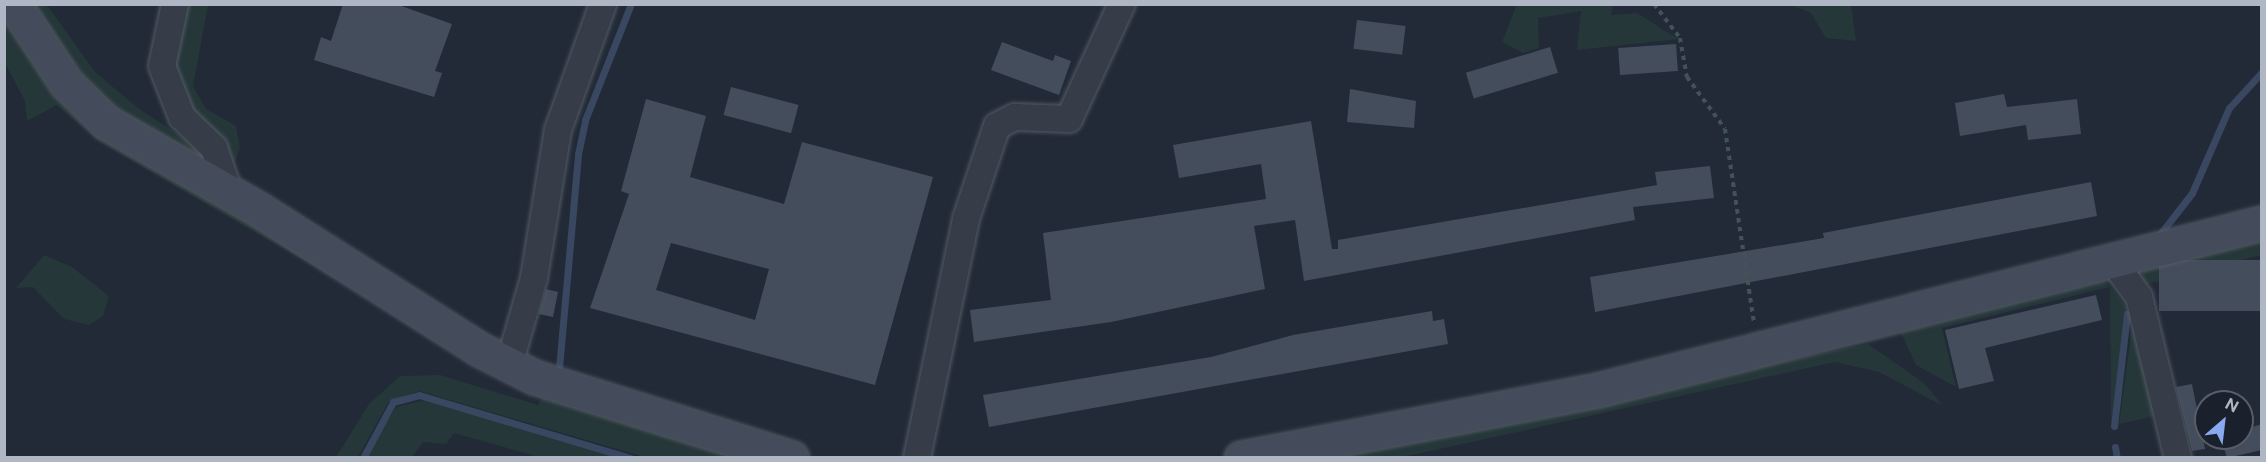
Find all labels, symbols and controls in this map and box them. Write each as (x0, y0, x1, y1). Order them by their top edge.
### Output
north arrow (2194, 390, 2254, 450)
text: N (2222, 394, 2242, 417)

